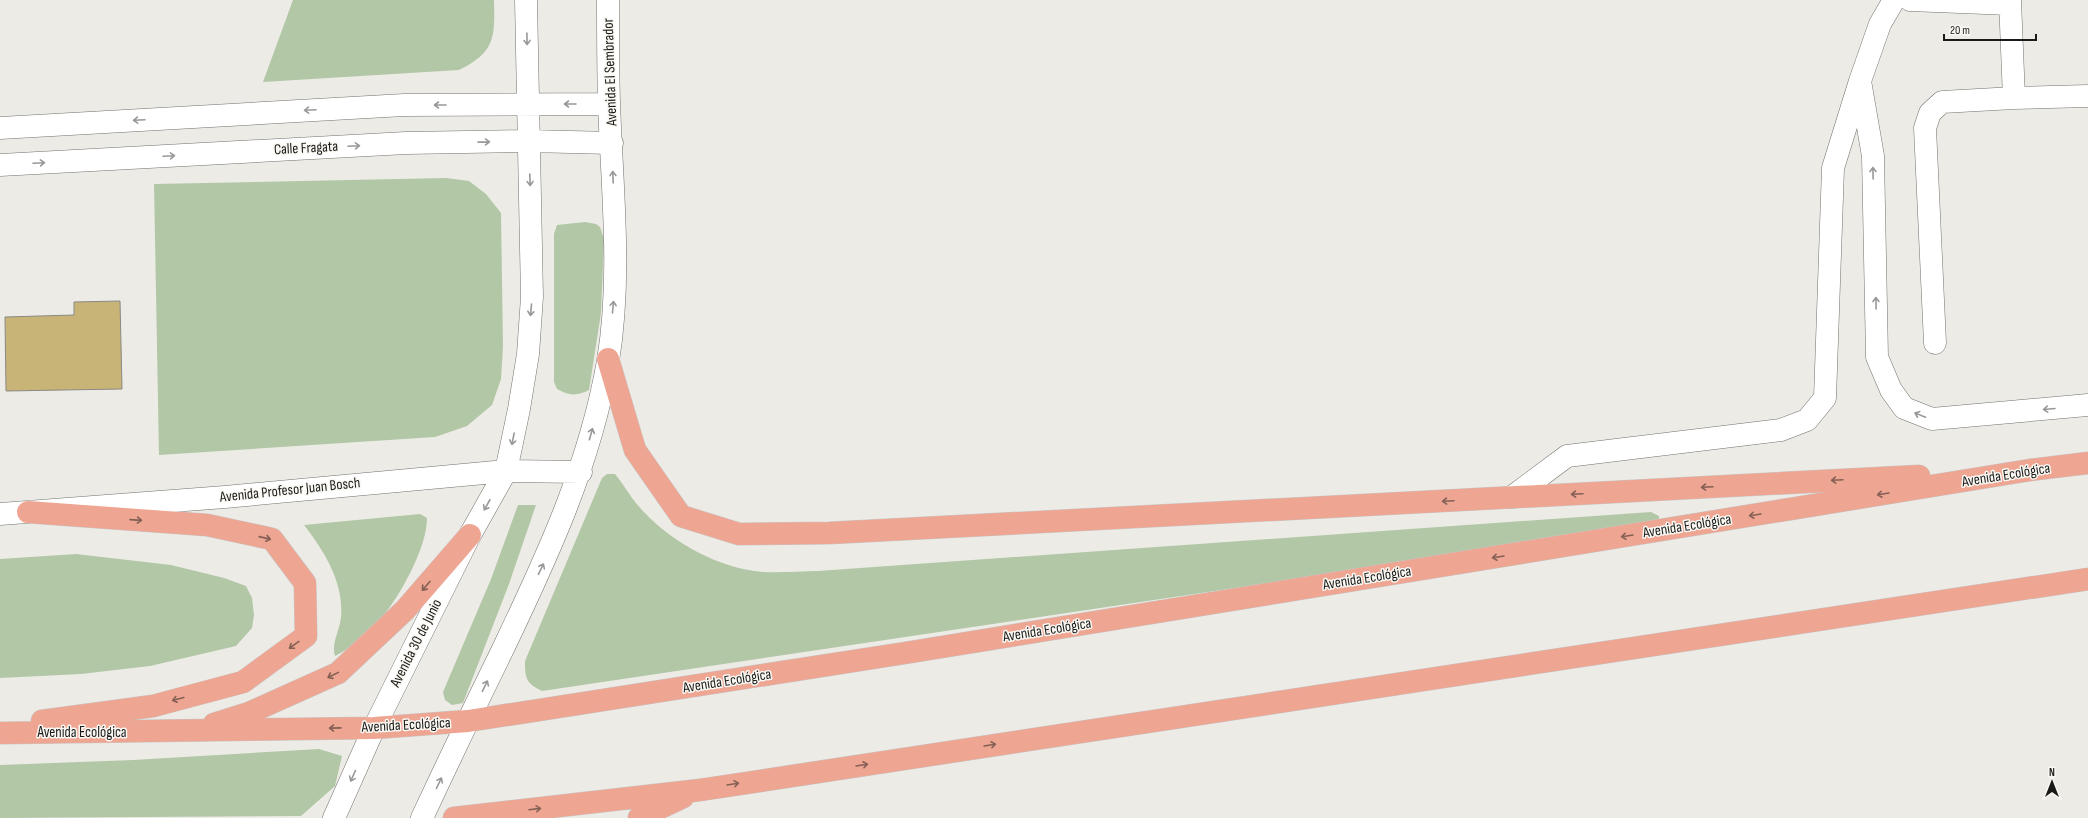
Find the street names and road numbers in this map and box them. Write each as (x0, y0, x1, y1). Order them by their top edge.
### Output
street label: Avenida El Sembrador (599, 17, 621, 127)
street label: Calle Fragata (273, 137, 339, 159)
street label: Avenida Ecológica (1959, 459, 2052, 492)
street label: Avenida Profesor Juan Bosch (218, 473, 361, 507)
street label: Avenida Ecológica (1640, 510, 1733, 543)
street label: Avenida Ecológica (1320, 562, 1413, 595)
street label: Avenida 30 de Junio (385, 596, 446, 691)
street label: Avenida Ecológica (1000, 614, 1093, 647)
street label: Avenida Ecológica (680, 665, 773, 698)
street label: Avenida Ecológica (360, 713, 451, 737)
street label: Avenida Ecológica (36, 723, 127, 742)

